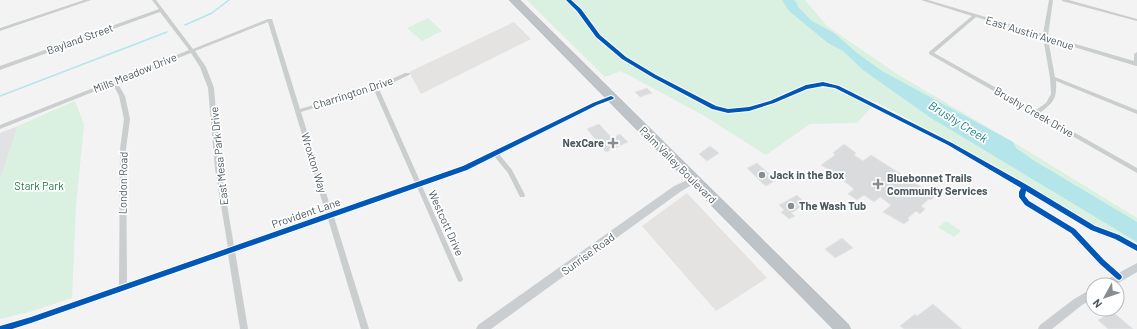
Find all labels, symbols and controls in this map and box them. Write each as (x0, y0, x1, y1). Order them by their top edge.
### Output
street label: East Austin Avenue (984, 13, 1076, 52)
street label: Bayland Street (45, 20, 115, 57)
street label: Mills Meadow Drive (91, 50, 179, 95)
street label: Charrington Drive (311, 73, 395, 112)
street label: Brushy Creek Drive (992, 83, 1076, 140)
water label: Brushy Creek (927, 98, 991, 145)
street label: East Mesa Park Drive (207, 106, 230, 206)
street label: Palm Valley Boulevard (637, 124, 719, 206)
street label: Wroxton Way (299, 131, 330, 195)
place label: NexCare (562, 136, 604, 149)
marker: NexCare (607, 137, 619, 149)
street label: London Road (115, 152, 130, 214)
place label: Jack in the Box (770, 168, 844, 181)
marker: Jack in the Box (757, 170, 767, 180)
place label: Bluebonnet Trails Community Services (887, 171, 988, 197)
marker: Bluebonnet Trails Community Services (872, 178, 884, 190)
park label: Stark Park (14, 179, 64, 192)
street label: Westcott Drive (426, 188, 467, 258)
street label: Provident Lane (270, 195, 342, 230)
place label: The Wash Tub (799, 199, 866, 212)
marker: The Wash Tub (786, 201, 796, 211)
street label: Sunrise Road (559, 230, 617, 277)
north arrow (1085, 277, 1125, 317)
text: N (1090, 297, 1104, 311)

